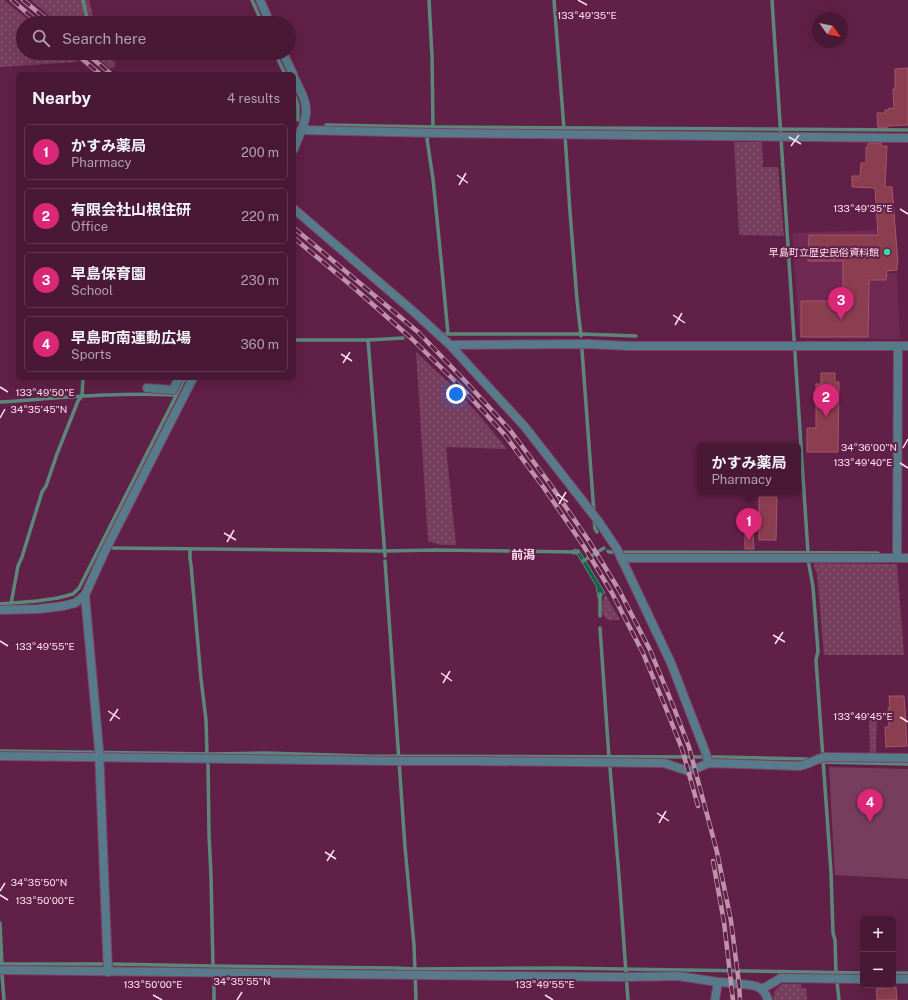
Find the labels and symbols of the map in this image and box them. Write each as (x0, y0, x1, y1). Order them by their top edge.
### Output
text: 133°49'35"E (557, 9, 617, 21)
north arrow (812, 12, 848, 48)
text: 133°49'35"E (833, 202, 893, 214)
place label: 早島町立歴史民俗資料館 (769, 246, 879, 258)
marker: 早島町立歴史民俗資料館 (882, 247, 892, 257)
pin: 3 (828, 287, 854, 320)
your location (446, 384, 466, 404)
pin: 2 (813, 384, 839, 417)
text: 133°49'50"E (15, 386, 75, 398)
text: 34°35'45"N (11, 403, 67, 415)
text: 34°36'00"N (841, 441, 897, 453)
text: 133°49'40"E (833, 456, 893, 468)
pin: 1 (736, 508, 762, 541)
district label: 前潟 (511, 548, 535, 562)
text: 133°49'55"E (15, 640, 75, 652)
text: 133°49'45"E (833, 710, 893, 722)
pin: 4 (857, 789, 883, 822)
text: 34°35'50"N (11, 876, 67, 888)
text: 133°50'00"E (16, 894, 74, 906)
text: 34°35'55"N (214, 975, 271, 987)
text: 133°50'00"E (124, 978, 182, 990)
text: 133°49'55"E (515, 978, 575, 990)

